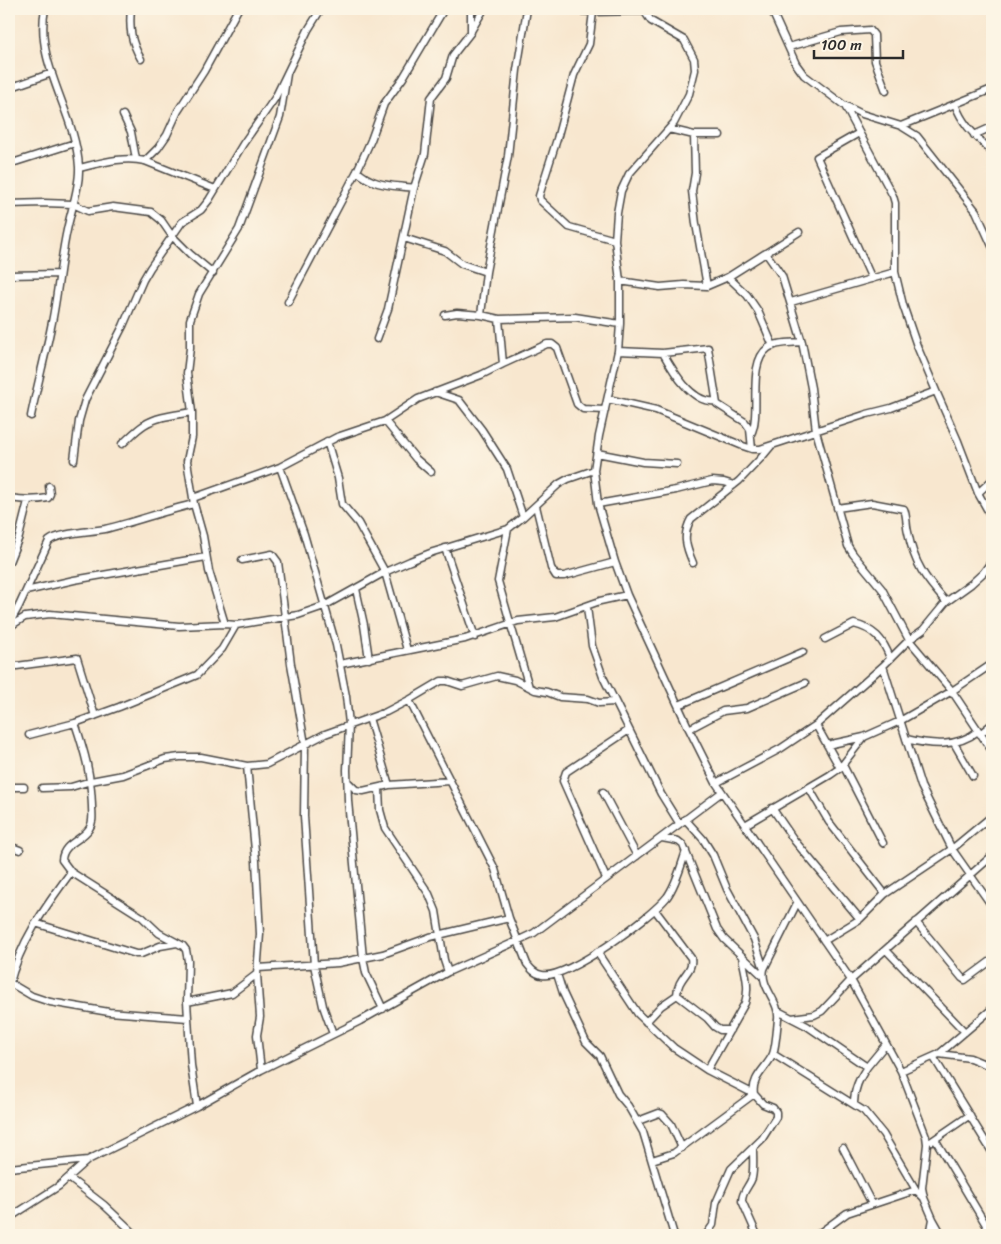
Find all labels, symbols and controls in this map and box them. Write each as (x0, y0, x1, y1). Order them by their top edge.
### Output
scale bar (814, 28, 902, 60)
text: 100 m (821, 32, 862, 58)

